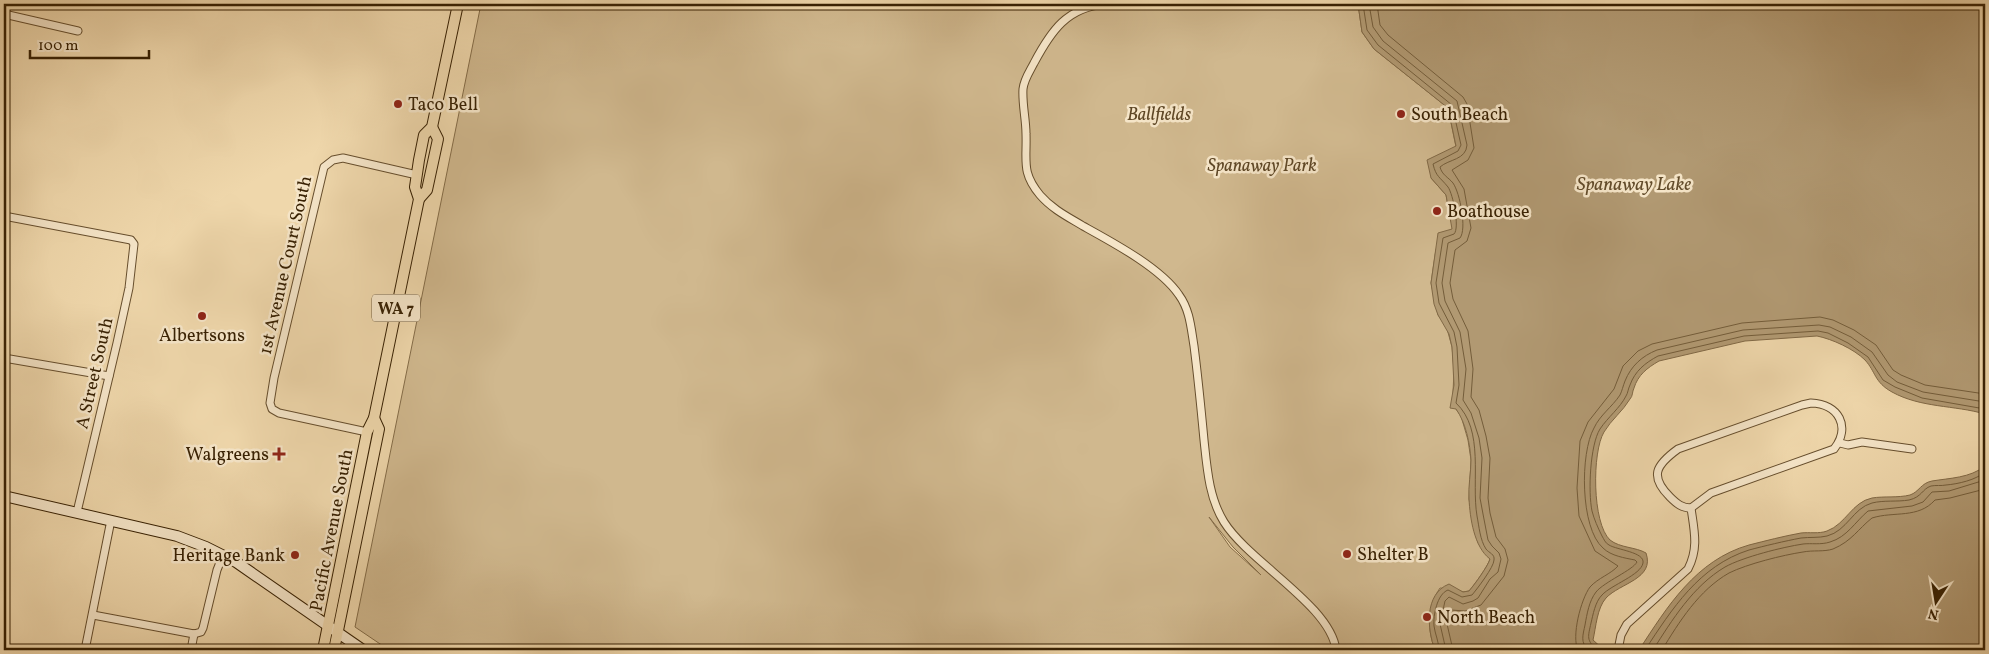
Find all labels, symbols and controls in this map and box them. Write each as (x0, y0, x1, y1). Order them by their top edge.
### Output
scale bar (30, 28, 149, 60)
text: 100 m (38, 36, 78, 57)
place label: Taco Bell (408, 93, 478, 118)
marker: Taco Bell (392, 98, 404, 110)
park label: Ballfields (1127, 103, 1191, 128)
place label: South Beach (1411, 103, 1509, 128)
marker: South Beach (1395, 108, 1407, 120)
park label: Spanaway Park (1207, 154, 1317, 179)
water label: Spanaway Lake (1577, 172, 1691, 198)
street label: 1st Avenue Court South (254, 173, 319, 357)
place label: Boathouse (1447, 200, 1530, 225)
marker: Boathouse (1431, 205, 1443, 217)
road number: WA 7 (372, 294, 420, 322)
marker: Albertsons (196, 310, 208, 322)
street label: A Street South (70, 315, 120, 432)
place label: Albertsons (159, 324, 245, 349)
place label: Walgreens (186, 443, 269, 468)
street label: Pacific Avenue South (304, 447, 361, 614)
marker: Walgreens (273, 448, 285, 460)
place label: Shelter B (1357, 543, 1429, 568)
place label: Heritage Bank (173, 544, 285, 569)
marker: Shelter B (1341, 548, 1353, 560)
marker: Heritage Bank (289, 549, 301, 561)
north arrow (1912, 576, 1962, 626)
text: N (1927, 603, 1941, 624)
place label: North Beach (1437, 606, 1535, 631)
marker: North Beach (1421, 611, 1433, 623)

